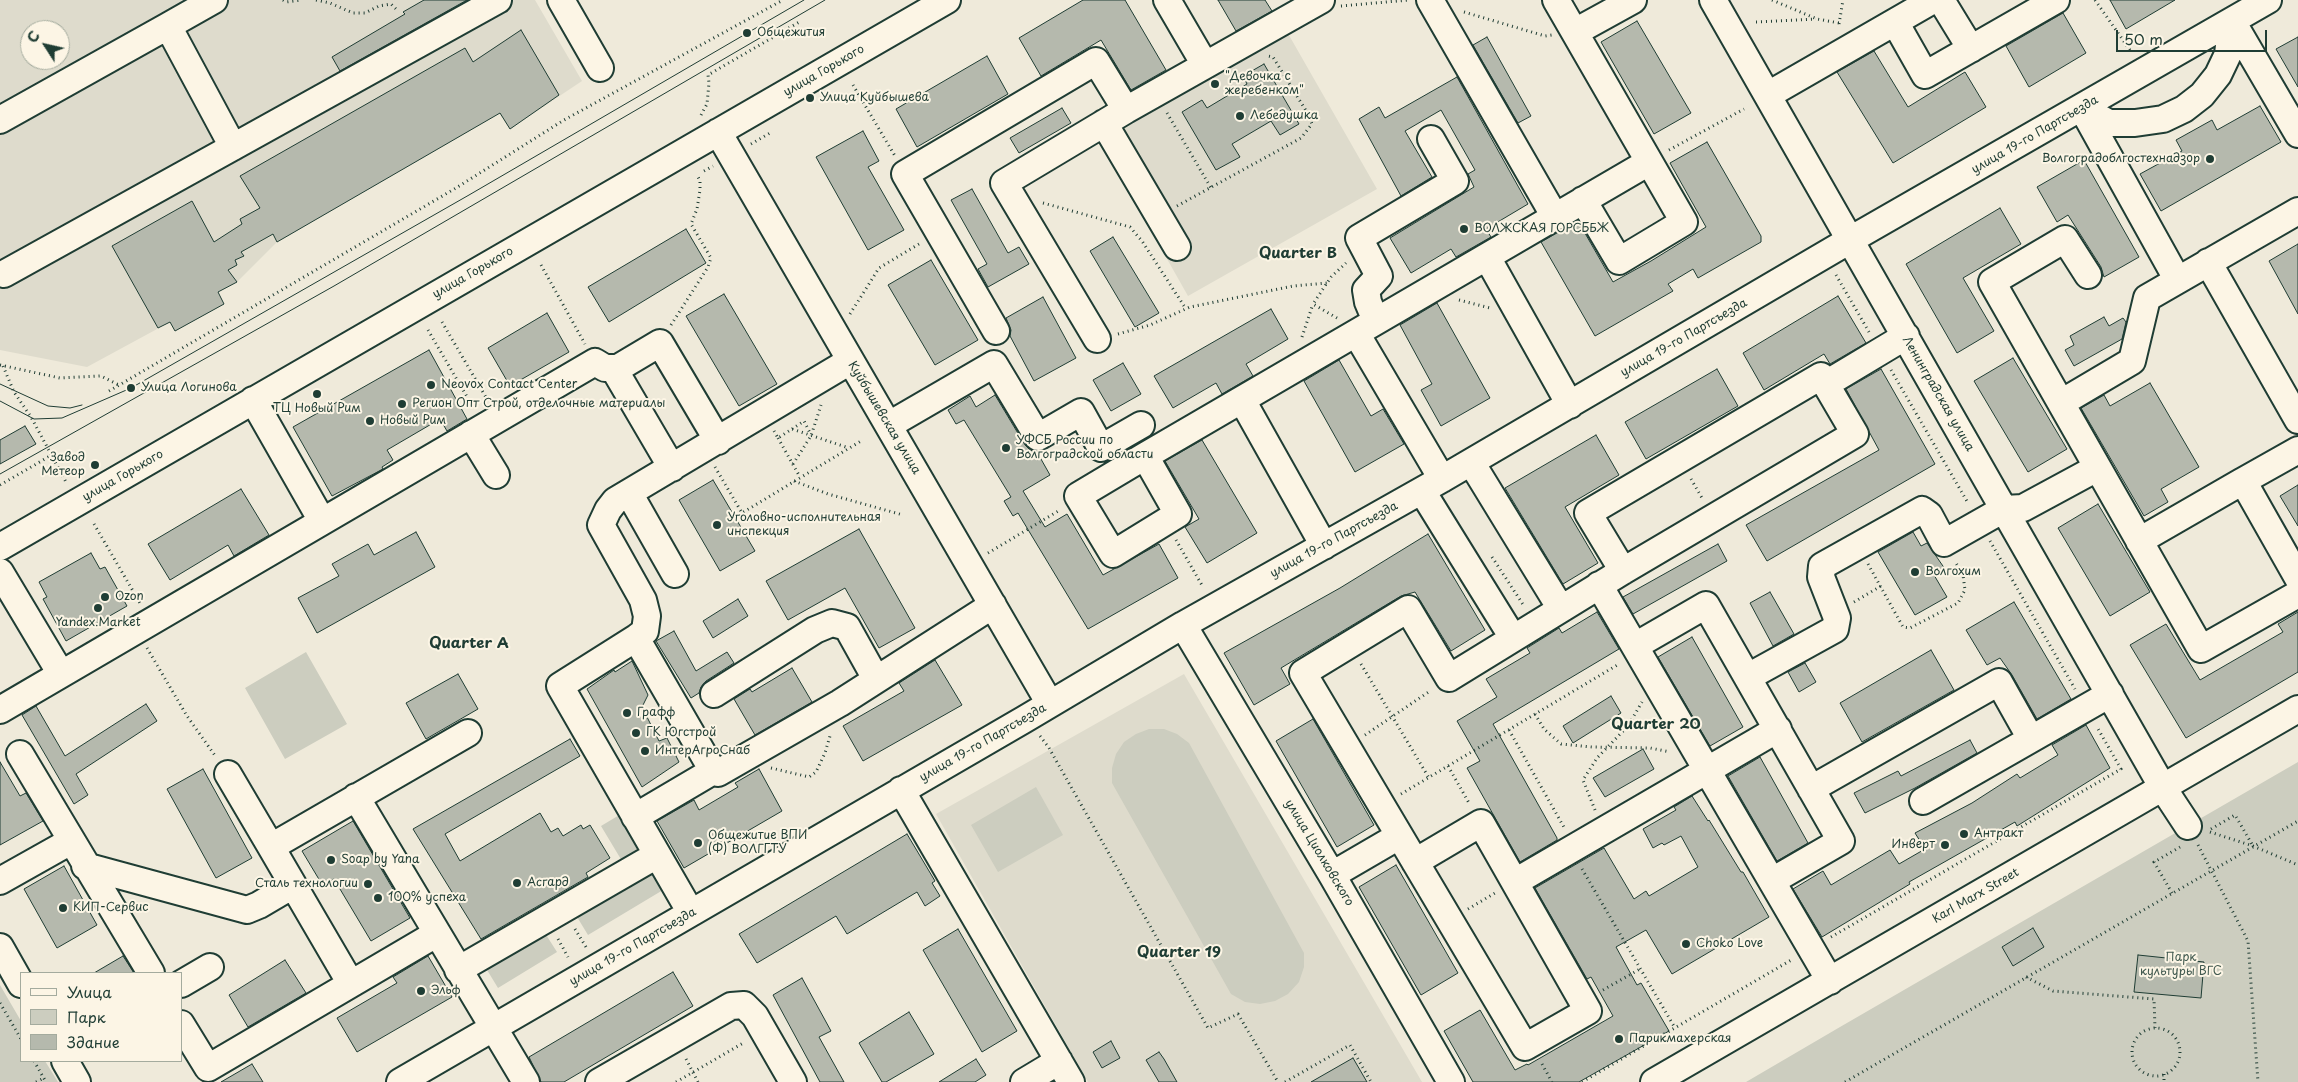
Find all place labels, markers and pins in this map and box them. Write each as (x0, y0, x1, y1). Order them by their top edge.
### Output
place label: Общежития (757, 26, 825, 40)
marker: Общежития (741, 27, 753, 39)
place label: "Девочка с жеребенком" (1225, 70, 1304, 98)
marker: "Девочка с жеребенком" (1209, 78, 1221, 90)
place label: Улица Куйбышева (820, 91, 929, 105)
marker: Улица Куйбышева (804, 92, 816, 104)
place label: Лебедушка (1250, 109, 1318, 123)
marker: Лебедушка (1234, 110, 1246, 122)
place label: Волгоградоблгостехнадзор (2042, 152, 2200, 166)
marker: Волгоградоблгостехнадзор (2204, 153, 2216, 165)
place label: ВОЛЖСКАЯ ГОРСББЖ (1474, 222, 1609, 236)
marker: ВОЛЖСКАЯ ГОРСББЖ (1458, 223, 1470, 235)
place label: Neovox Contact Center (441, 378, 577, 392)
marker: Neovox Contact Center (425, 379, 437, 391)
place label: Улица Логинова (141, 381, 237, 395)
marker: Улица Логинова (125, 382, 137, 394)
marker: ТЦ Новый Рим (311, 388, 323, 400)
place label: Регион Опт Строй, отделочные материалы (412, 397, 665, 411)
marker: Регион Опт Строй, отделочные материалы (396, 398, 408, 410)
place label: ТЦ Новый Рим (273, 402, 361, 416)
place label: Новый Рим (380, 414, 446, 428)
marker: Новый Рим (364, 415, 376, 427)
place label: УФСБ России по Волгоградской области (1016, 434, 1153, 462)
marker: УФСБ России по Волгоградской области (1000, 442, 1012, 454)
place label: Завод Метеор (41, 451, 85, 479)
marker: Завод Метеор (89, 459, 101, 471)
place label: Уголовно-исполнительная инспекция (727, 511, 881, 539)
marker: Уголовно-исполнительная инспекция (711, 519, 723, 531)
place label: Волгохим (1925, 565, 1981, 579)
marker: Волгохим (1909, 566, 1921, 578)
place label: Ozon (115, 590, 144, 604)
marker: Ozon (99, 591, 111, 603)
marker: Yandex.Market (92, 602, 104, 614)
place label: Yandex.Market (55, 616, 141, 630)
place label: Графф (637, 706, 675, 720)
marker: Графф (621, 707, 633, 719)
place label: ГК Югстрой (646, 726, 716, 740)
marker: ГК Югстрой (630, 727, 642, 739)
place label: ИнтерАгроСнаб (655, 744, 750, 758)
marker: ИнтерАгроСнаб (639, 745, 651, 757)
place label: Антракт (1974, 827, 2023, 841)
marker: Антракт (1958, 828, 1970, 840)
place label: Общежитие ВПИ (Ф) ВОЛГГТУ (708, 829, 808, 857)
marker: Общежитие ВПИ (Ф) ВОЛГГТУ (692, 837, 704, 849)
place label: Инверт (1891, 838, 1935, 852)
marker: Инверт (1939, 839, 1951, 851)
place label: Soap by Yana (341, 853, 420, 867)
marker: Soap by Yana (325, 854, 337, 866)
place label: Асгард (527, 876, 569, 890)
place label: Сталь технологии (255, 877, 358, 891)
marker: Асгард (511, 877, 523, 889)
marker: Сталь технологии (362, 878, 374, 890)
place label: 100% успеха (388, 891, 466, 905)
marker: 100% успеха (372, 892, 384, 904)
place label: КИП-Сервис (73, 901, 149, 915)
marker: КИП-Сервис (57, 902, 69, 914)
place label: Choko Love (1696, 937, 1763, 951)
marker: Choko Love (1680, 938, 1692, 950)
place label: Эльф (431, 984, 461, 998)
marker: Эльф (415, 985, 427, 997)
place label: Парикмахерская (1629, 1032, 1731, 1046)
marker: Парикмахерская (1613, 1033, 1625, 1045)

